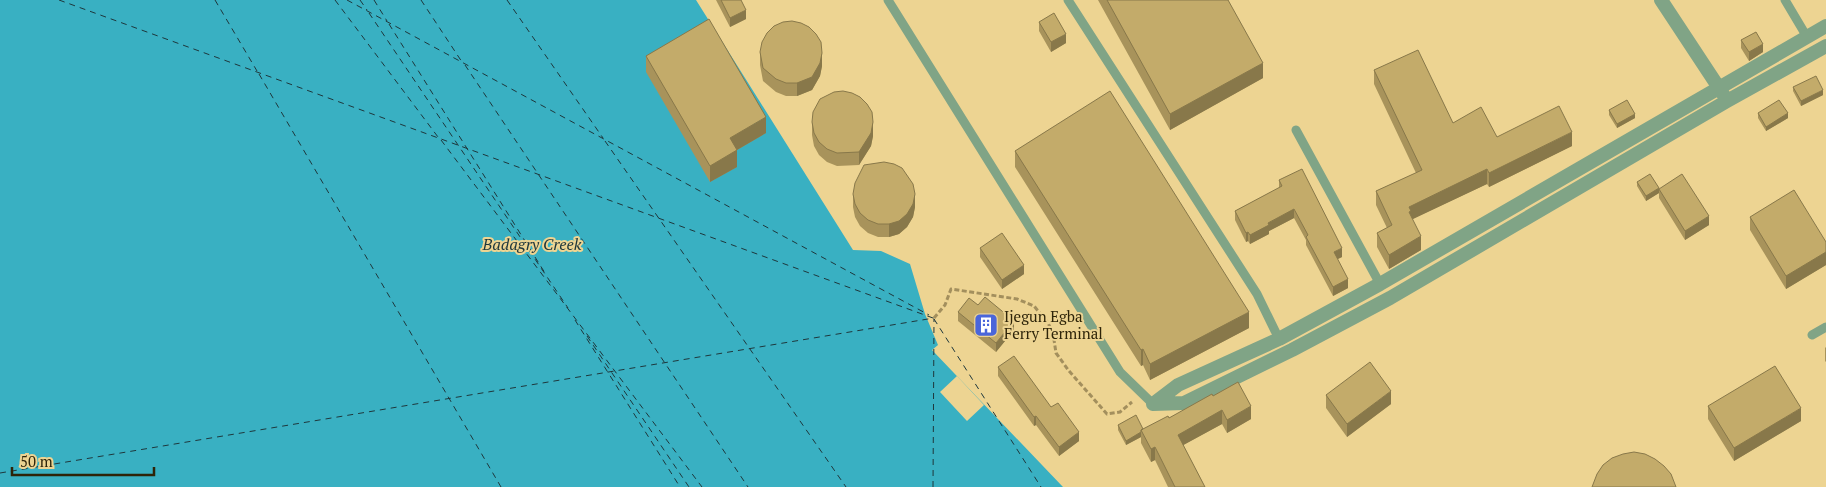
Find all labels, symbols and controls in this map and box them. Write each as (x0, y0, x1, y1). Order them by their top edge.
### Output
water label: Badagry Creek (481, 233, 582, 255)
place label: Ijegun Egba Ferry Terminal (1004, 306, 1103, 343)
building icon: Ijegun Egba Ferry Terminal (973, 312, 999, 338)
scale bar (12, 444, 155, 476)
text: 50 m (20, 451, 53, 471)

